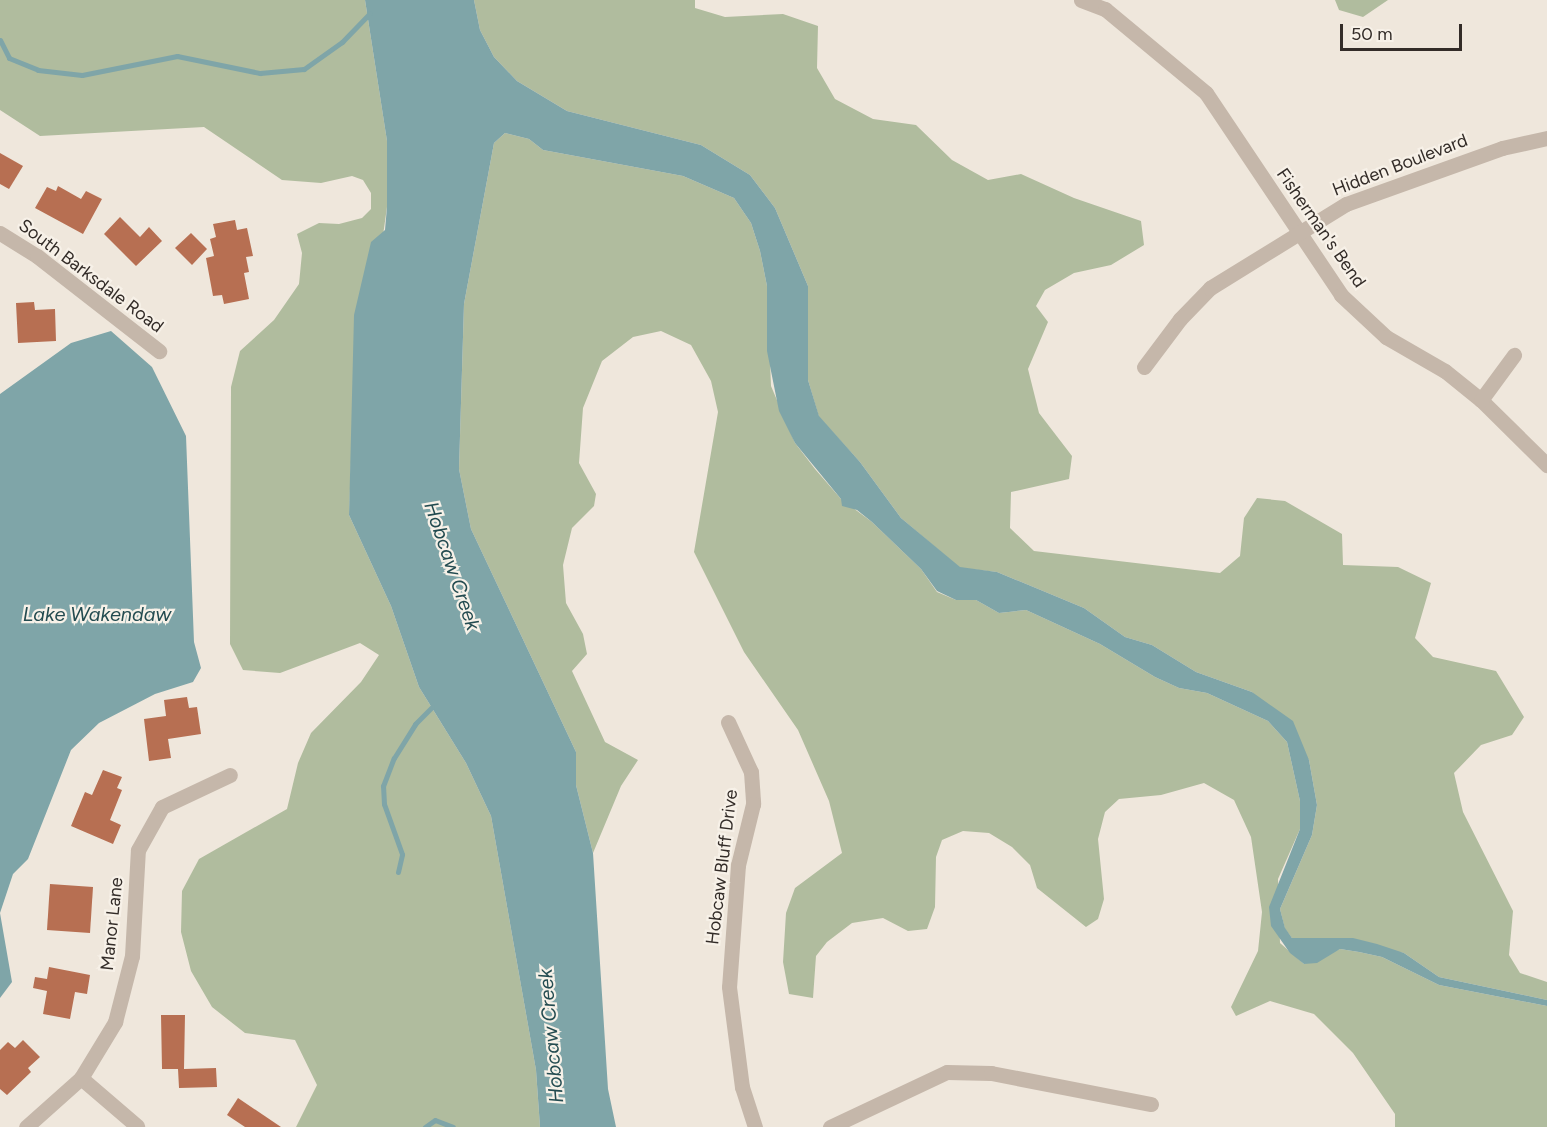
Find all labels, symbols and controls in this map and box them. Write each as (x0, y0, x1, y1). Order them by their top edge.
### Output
scale bar (1343, 12, 1464, 50)
text: 50 m (1351, 23, 1393, 45)
street label: Hidden Boulevard (1329, 129, 1471, 201)
street label: Fisherman's Bend (1272, 164, 1370, 292)
street label: South Barksdale Road (14, 215, 168, 337)
water label: Hobcaw Creek (419, 499, 485, 633)
water label: Lake Wakendaw (23, 602, 171, 626)
street label: Hobcaw Bluff Drive (702, 788, 742, 946)
street label: Manor Lane (96, 876, 128, 972)
water label: Hobcaw Creek (533, 968, 569, 1104)

